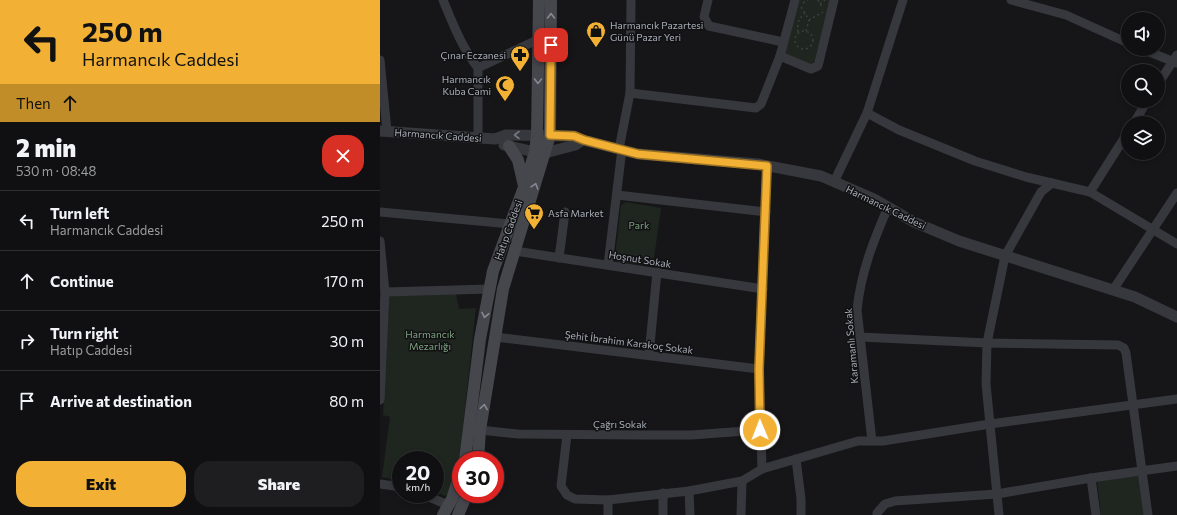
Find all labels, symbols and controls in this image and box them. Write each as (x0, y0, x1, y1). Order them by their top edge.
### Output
map controls (1121, 12, 1165, 160)
button: sound (1121, 12, 1165, 56)
one-way arrow (547, 13, 555, 19)
text: 250 m (82, 14, 163, 48)
icon: left (16, 16, 68, 68)
place label: Harmancık Pazartesi Günü Pazar Yeri (610, 19, 703, 43)
shop icon: Harmancık Pazartesi Günü Pazar Yeri (585, 20, 607, 48)
pin (534, 28, 568, 62)
icon: arrive (540, 34, 562, 56)
pharmacy icon: Çınar Eczanesi (509, 44, 531, 72)
text: Harmancık Caddesi (82, 48, 239, 70)
place label: Çınar Eczanesi (441, 49, 506, 61)
button: search (1121, 64, 1165, 108)
place label: Harmancık Kuba Cami (442, 73, 492, 97)
mosque icon: Harmancık Kuba Cami (494, 74, 516, 102)
one-way arrow (534, 78, 542, 84)
icon: ahead (59, 92, 81, 114)
text: Then (16, 94, 51, 112)
button: layers (1121, 116, 1165, 160)
street label: Harmancık Caddesi (394, 126, 482, 144)
one-way arrow (514, 131, 520, 139)
text: 2 min (16, 133, 76, 162)
button: close (322, 135, 364, 177)
text: 530 m · 08:48 (16, 163, 96, 179)
one-way arrow (530, 182, 539, 189)
street label: Harmancık Caddesi (844, 182, 928, 232)
street label: Hatıp Caddesi (492, 198, 524, 262)
supermarket icon: Asfa Market (523, 202, 545, 230)
text: Turn left (50, 204, 109, 222)
place label: Asfa Market (548, 207, 604, 219)
icon: left (16, 210, 38, 232)
text: 250 m (321, 212, 364, 230)
park label: Park (629, 219, 650, 231)
text: Harmancık Caddesi (50, 222, 163, 238)
street label: Hoşnut Sokak (608, 248, 673, 270)
icon: ahead (16, 270, 38, 292)
text: Continue (50, 272, 114, 290)
text: 170 m (324, 272, 364, 290)
street label: Karamanlı Sokak (842, 307, 860, 384)
one-way arrow (481, 312, 490, 318)
text: Turn right (50, 324, 119, 342)
park label: Harmancık Mezarlığı (405, 328, 455, 352)
street label: Şehit İbrahim Karakoç Sokak (564, 328, 694, 356)
icon: right (16, 330, 38, 352)
text: 30 m (330, 332, 364, 350)
text: Hatıp Caddesi (50, 342, 132, 358)
icon: arrive (16, 390, 38, 412)
text: Arrive at destination (50, 392, 192, 410)
text: 80 m (329, 392, 364, 410)
one-way arrow (479, 404, 488, 410)
position arrow (739, 409, 781, 451)
street label: Çağrı Sokak (593, 418, 648, 430)
speed limit sign: 30 (452, 451, 504, 503)
text: 20 (406, 460, 430, 484)
button: Exit (16, 461, 186, 507)
button: Share (194, 461, 364, 507)
text: km/h (406, 481, 430, 493)

